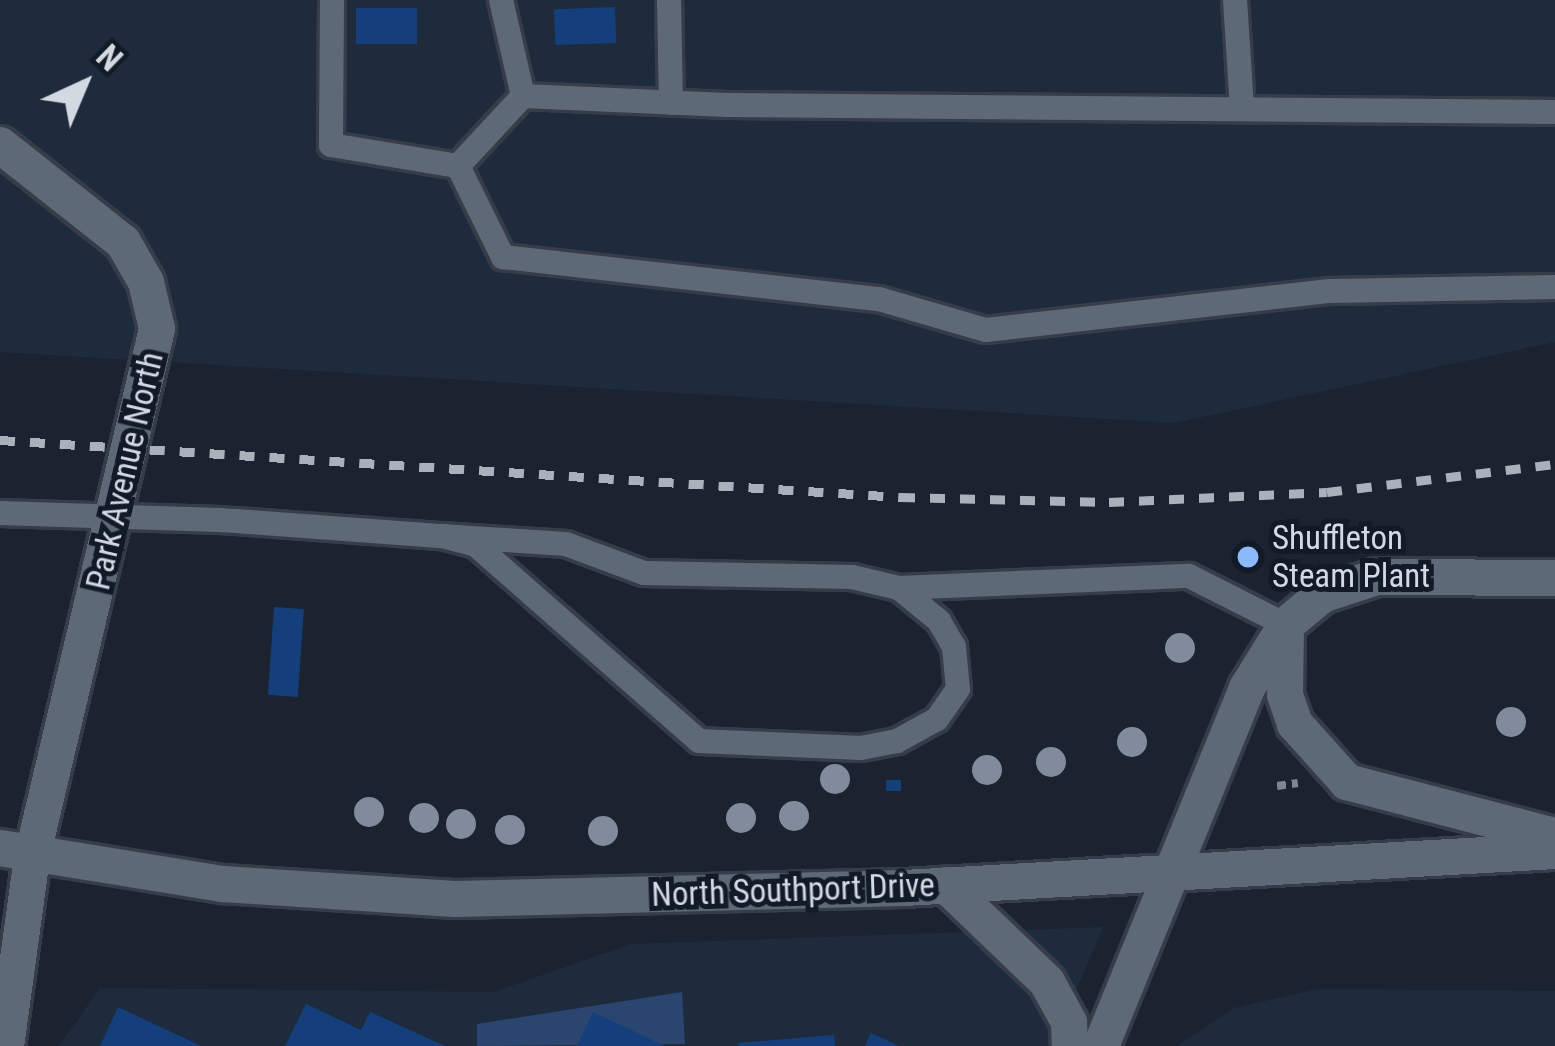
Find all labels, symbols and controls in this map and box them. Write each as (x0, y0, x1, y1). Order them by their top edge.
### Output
north arrow (24, 24, 144, 144)
text: N (89, 37, 130, 79)
street label: Park Avenue North (78, 348, 172, 594)
place label: Shuffleton Steam Plant (1272, 518, 1430, 596)
marker: Shuffleton Steam Plant (1235, 544, 1261, 570)
street label: North Southport Drive (651, 865, 935, 915)

